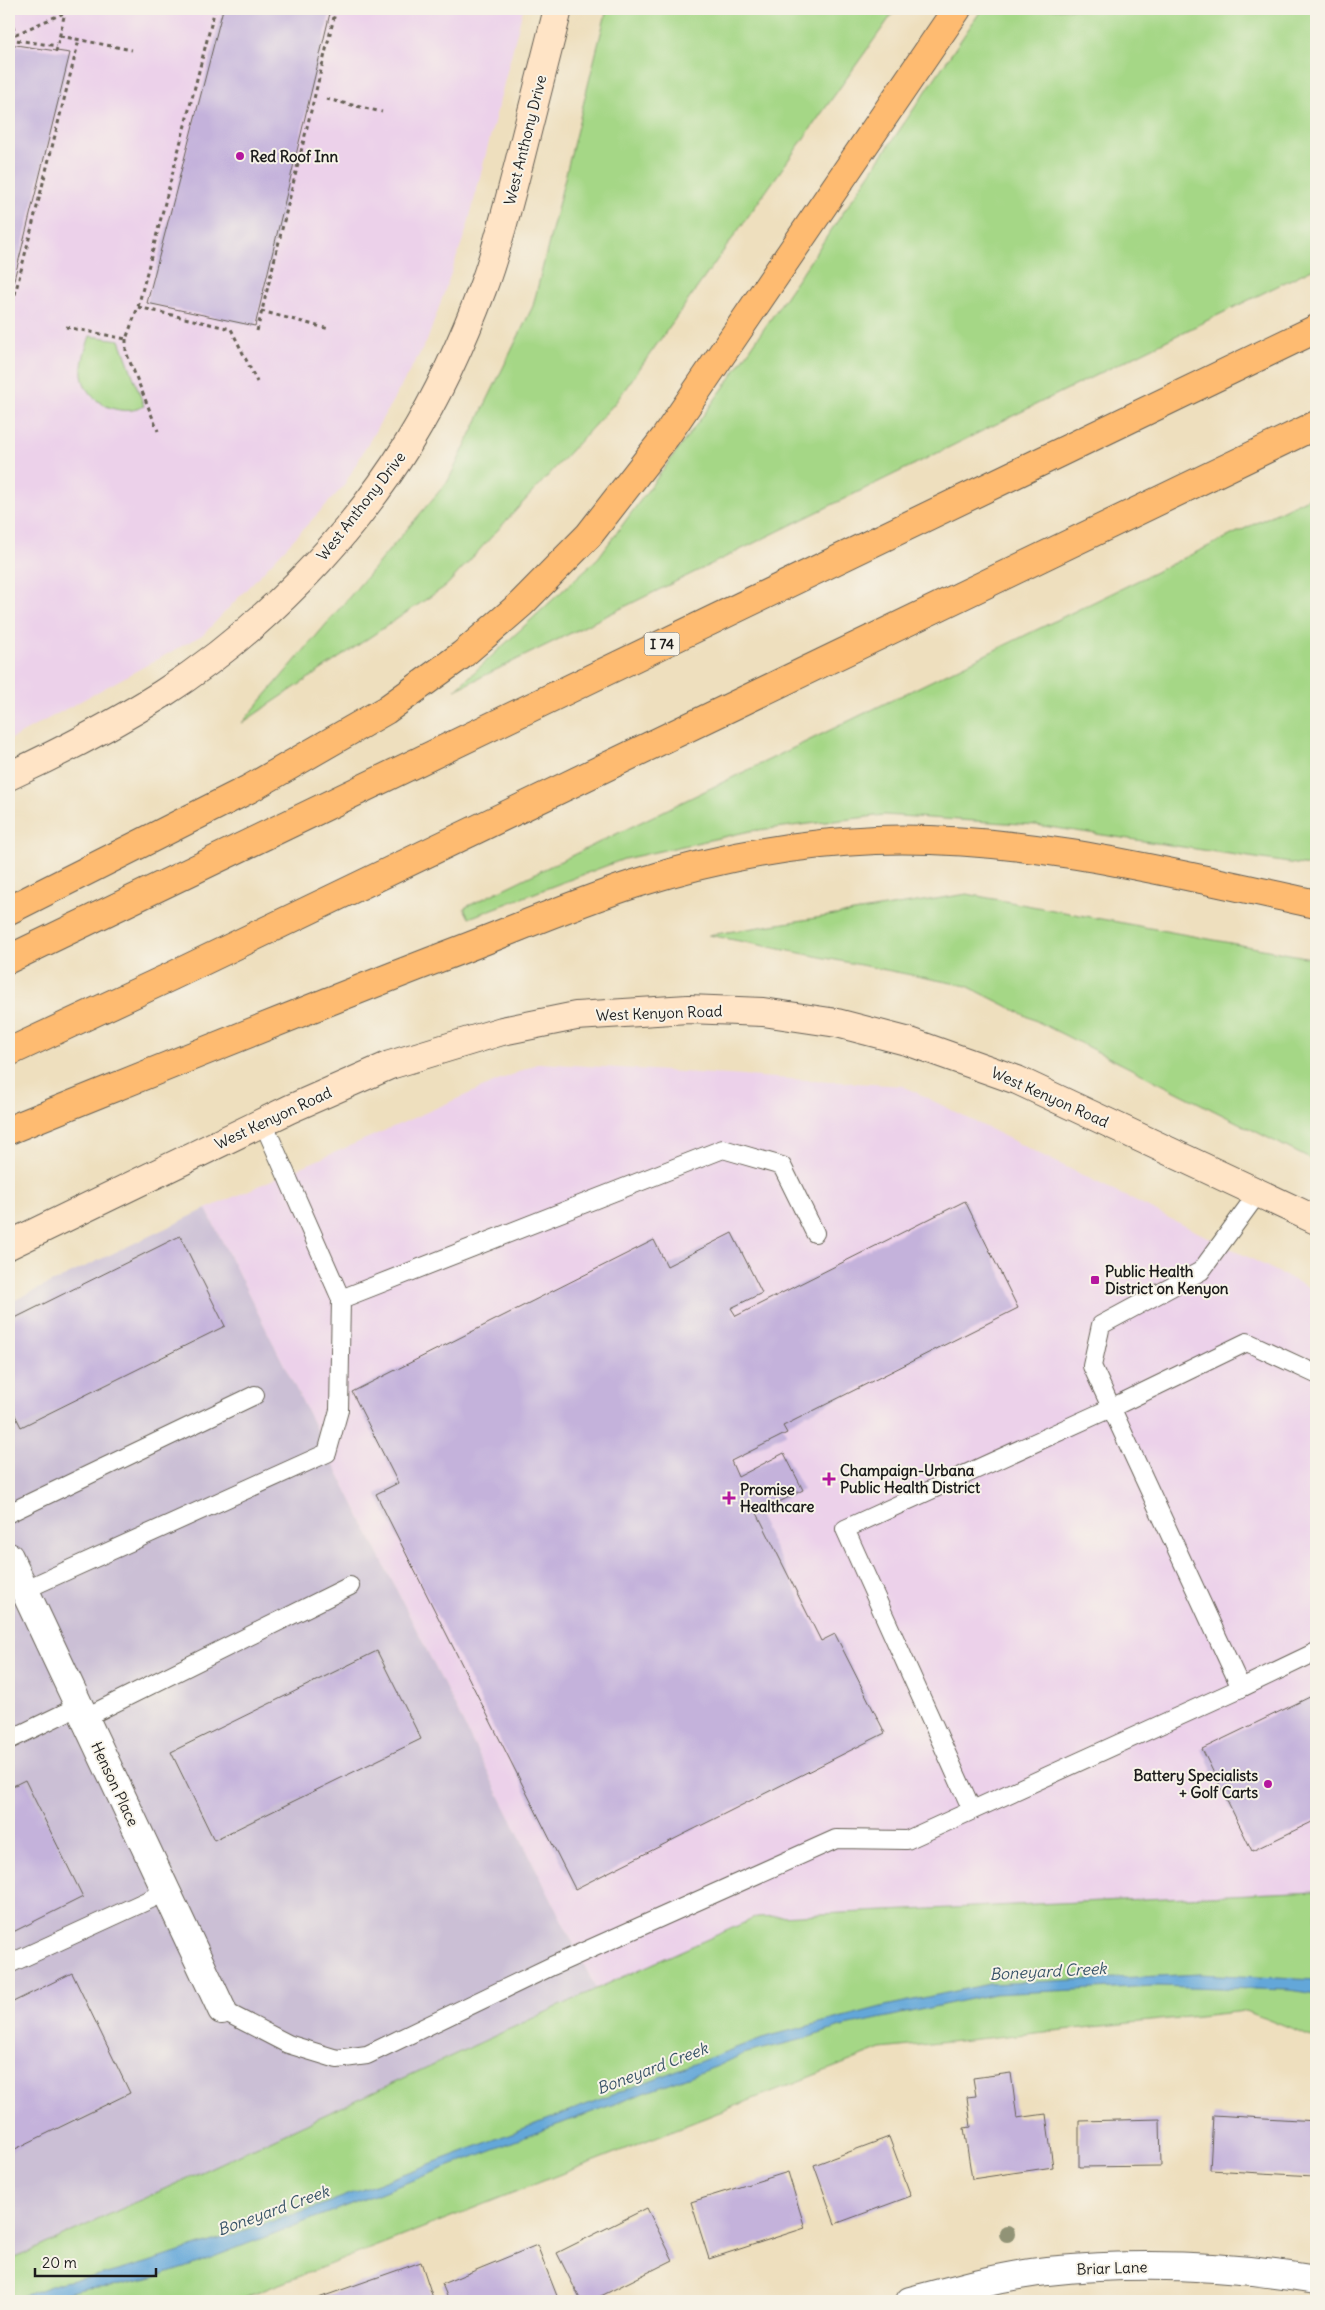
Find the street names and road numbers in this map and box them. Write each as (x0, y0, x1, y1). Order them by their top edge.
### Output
street label: West Anthony Drive (500, 73, 550, 207)
street label: West Anthony Drive (313, 448, 409, 564)
road number: I 74 (644, 633, 680, 656)
street label: West Kenyon Road (595, 1001, 723, 1025)
street label: West Kenyon Road (988, 1063, 1112, 1131)
street label: West Kenyon Road (212, 1083, 335, 1153)
street label: Henson Place (87, 1739, 143, 1829)
street label: Briar Lane (1076, 2257, 1148, 2279)

